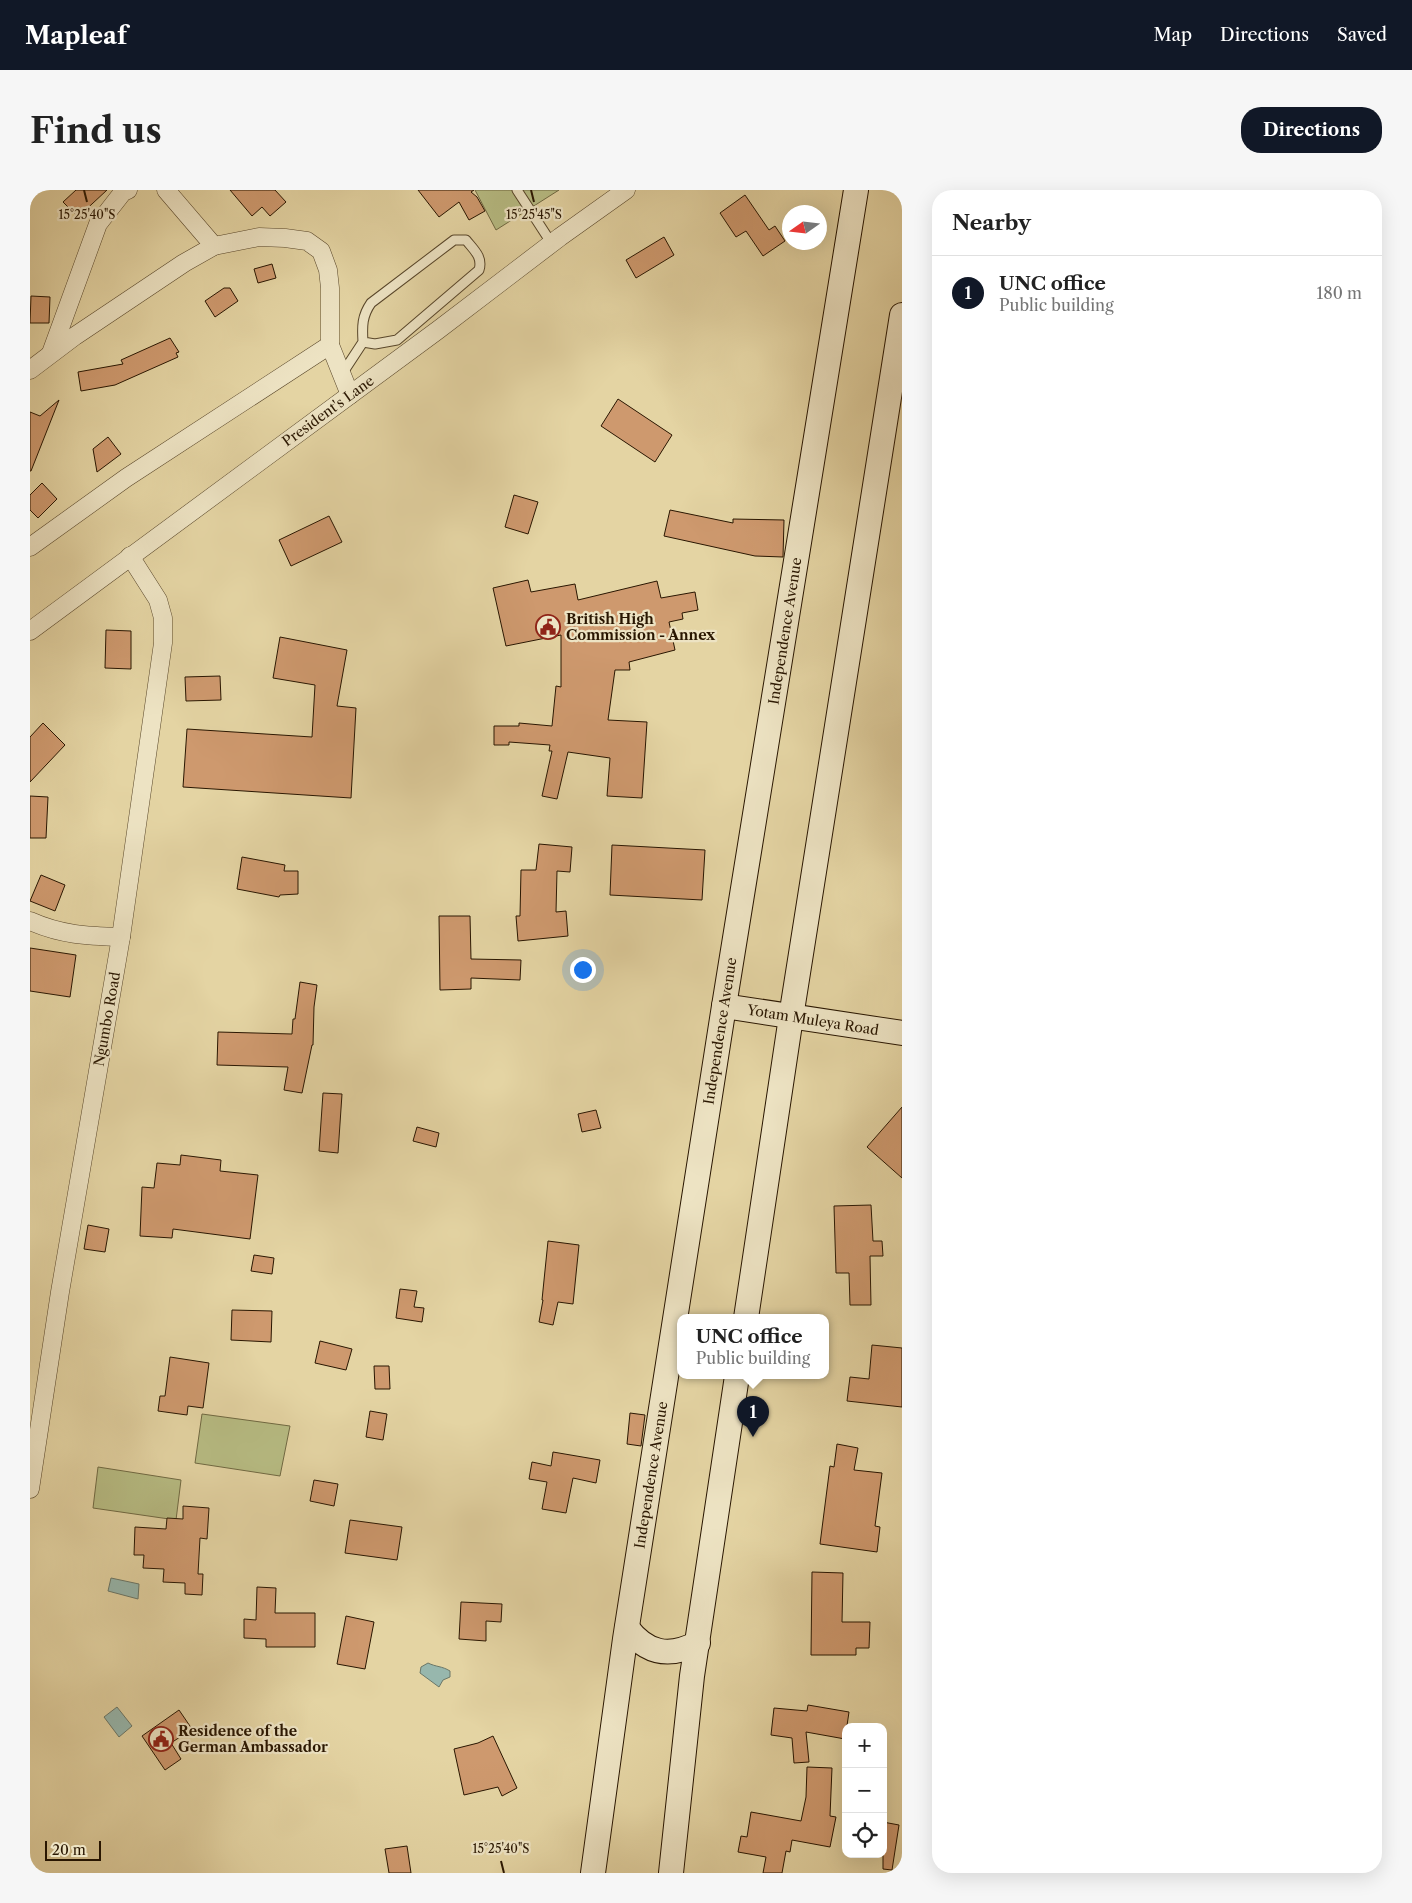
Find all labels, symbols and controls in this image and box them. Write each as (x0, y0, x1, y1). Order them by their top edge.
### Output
text: Mapleaf (25, 21, 127, 50)
text: Map (1153, 24, 1192, 46)
text: Directions (1220, 24, 1309, 46)
text: Saved (1337, 24, 1387, 46)
button: Directions (1241, 107, 1382, 153)
text: Find us (30, 109, 162, 152)
north arrow (782, 205, 827, 250)
text: 15°25'40"S (58, 207, 116, 222)
text: 15°25'45"S (506, 207, 562, 222)
text: Nearby (952, 210, 1031, 235)
text: UNC office (999, 272, 1106, 295)
text: 1 (964, 283, 972, 303)
text: 180 m (1316, 283, 1362, 303)
text: Public building (999, 295, 1114, 315)
street label: President's Lane (279, 372, 378, 450)
street label: Independence Avenue (764, 556, 806, 706)
place label: British High Commission - Annex (566, 610, 716, 644)
public building icon: British High Commission - Annex (535, 614, 561, 640)
street label: Independence Avenue (699, 956, 741, 1106)
your location (570, 957, 596, 983)
street label: Ngumbo Road (90, 970, 124, 1068)
street label: Yotam Muleya Road (745, 1001, 881, 1039)
popup (677, 1314, 829, 1379)
text: UNC office (696, 1325, 803, 1348)
text: Public building (696, 1348, 810, 1368)
pin: 1 (737, 1396, 769, 1437)
street label: Independence Avenue (630, 1400, 672, 1550)
place label: Residence of the German Ambassador (178, 1722, 328, 1756)
map controls (842, 1723, 887, 1858)
button: + (842, 1723, 887, 1768)
public building icon: Residence of the German Ambassador (148, 1726, 174, 1752)
button: − (842, 1768, 887, 1813)
button: locate (842, 1813, 887, 1858)
scale bar (45, 1838, 101, 1861)
text: 20 m (52, 1841, 86, 1859)
text: 15°25'40"S (472, 1841, 530, 1856)

